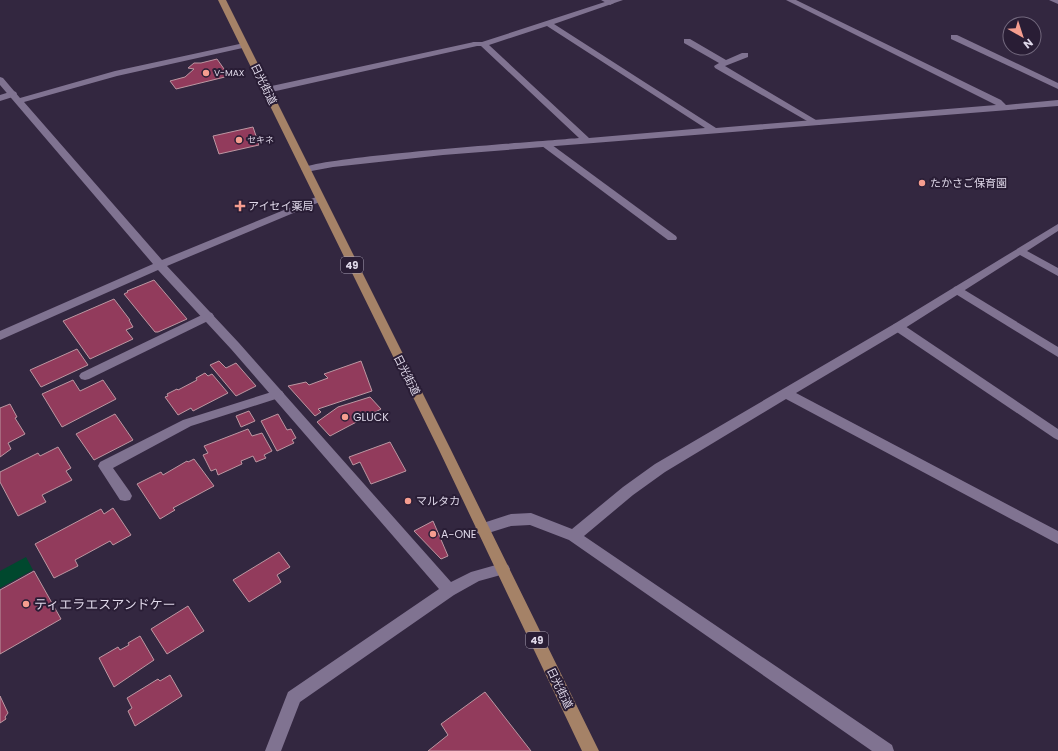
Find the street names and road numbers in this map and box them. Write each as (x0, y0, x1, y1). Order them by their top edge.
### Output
street label: 日光街道 (247, 61, 281, 107)
road number: 49 (341, 257, 363, 273)
street label: 日光街道 (390, 352, 424, 398)
road number: 49 (526, 632, 548, 648)
street label: 日光街道 (543, 665, 577, 711)

